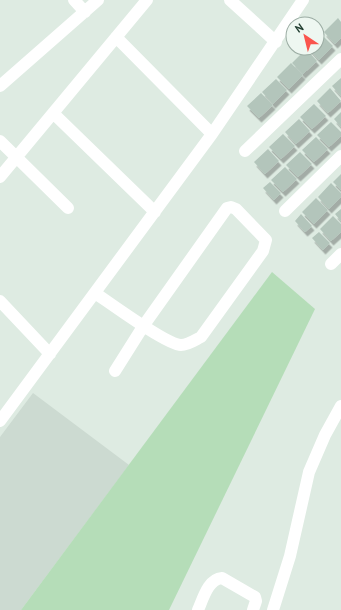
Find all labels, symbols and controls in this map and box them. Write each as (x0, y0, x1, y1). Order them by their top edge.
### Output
north arrow (285, 16, 325, 56)
text: N (292, 20, 306, 36)

